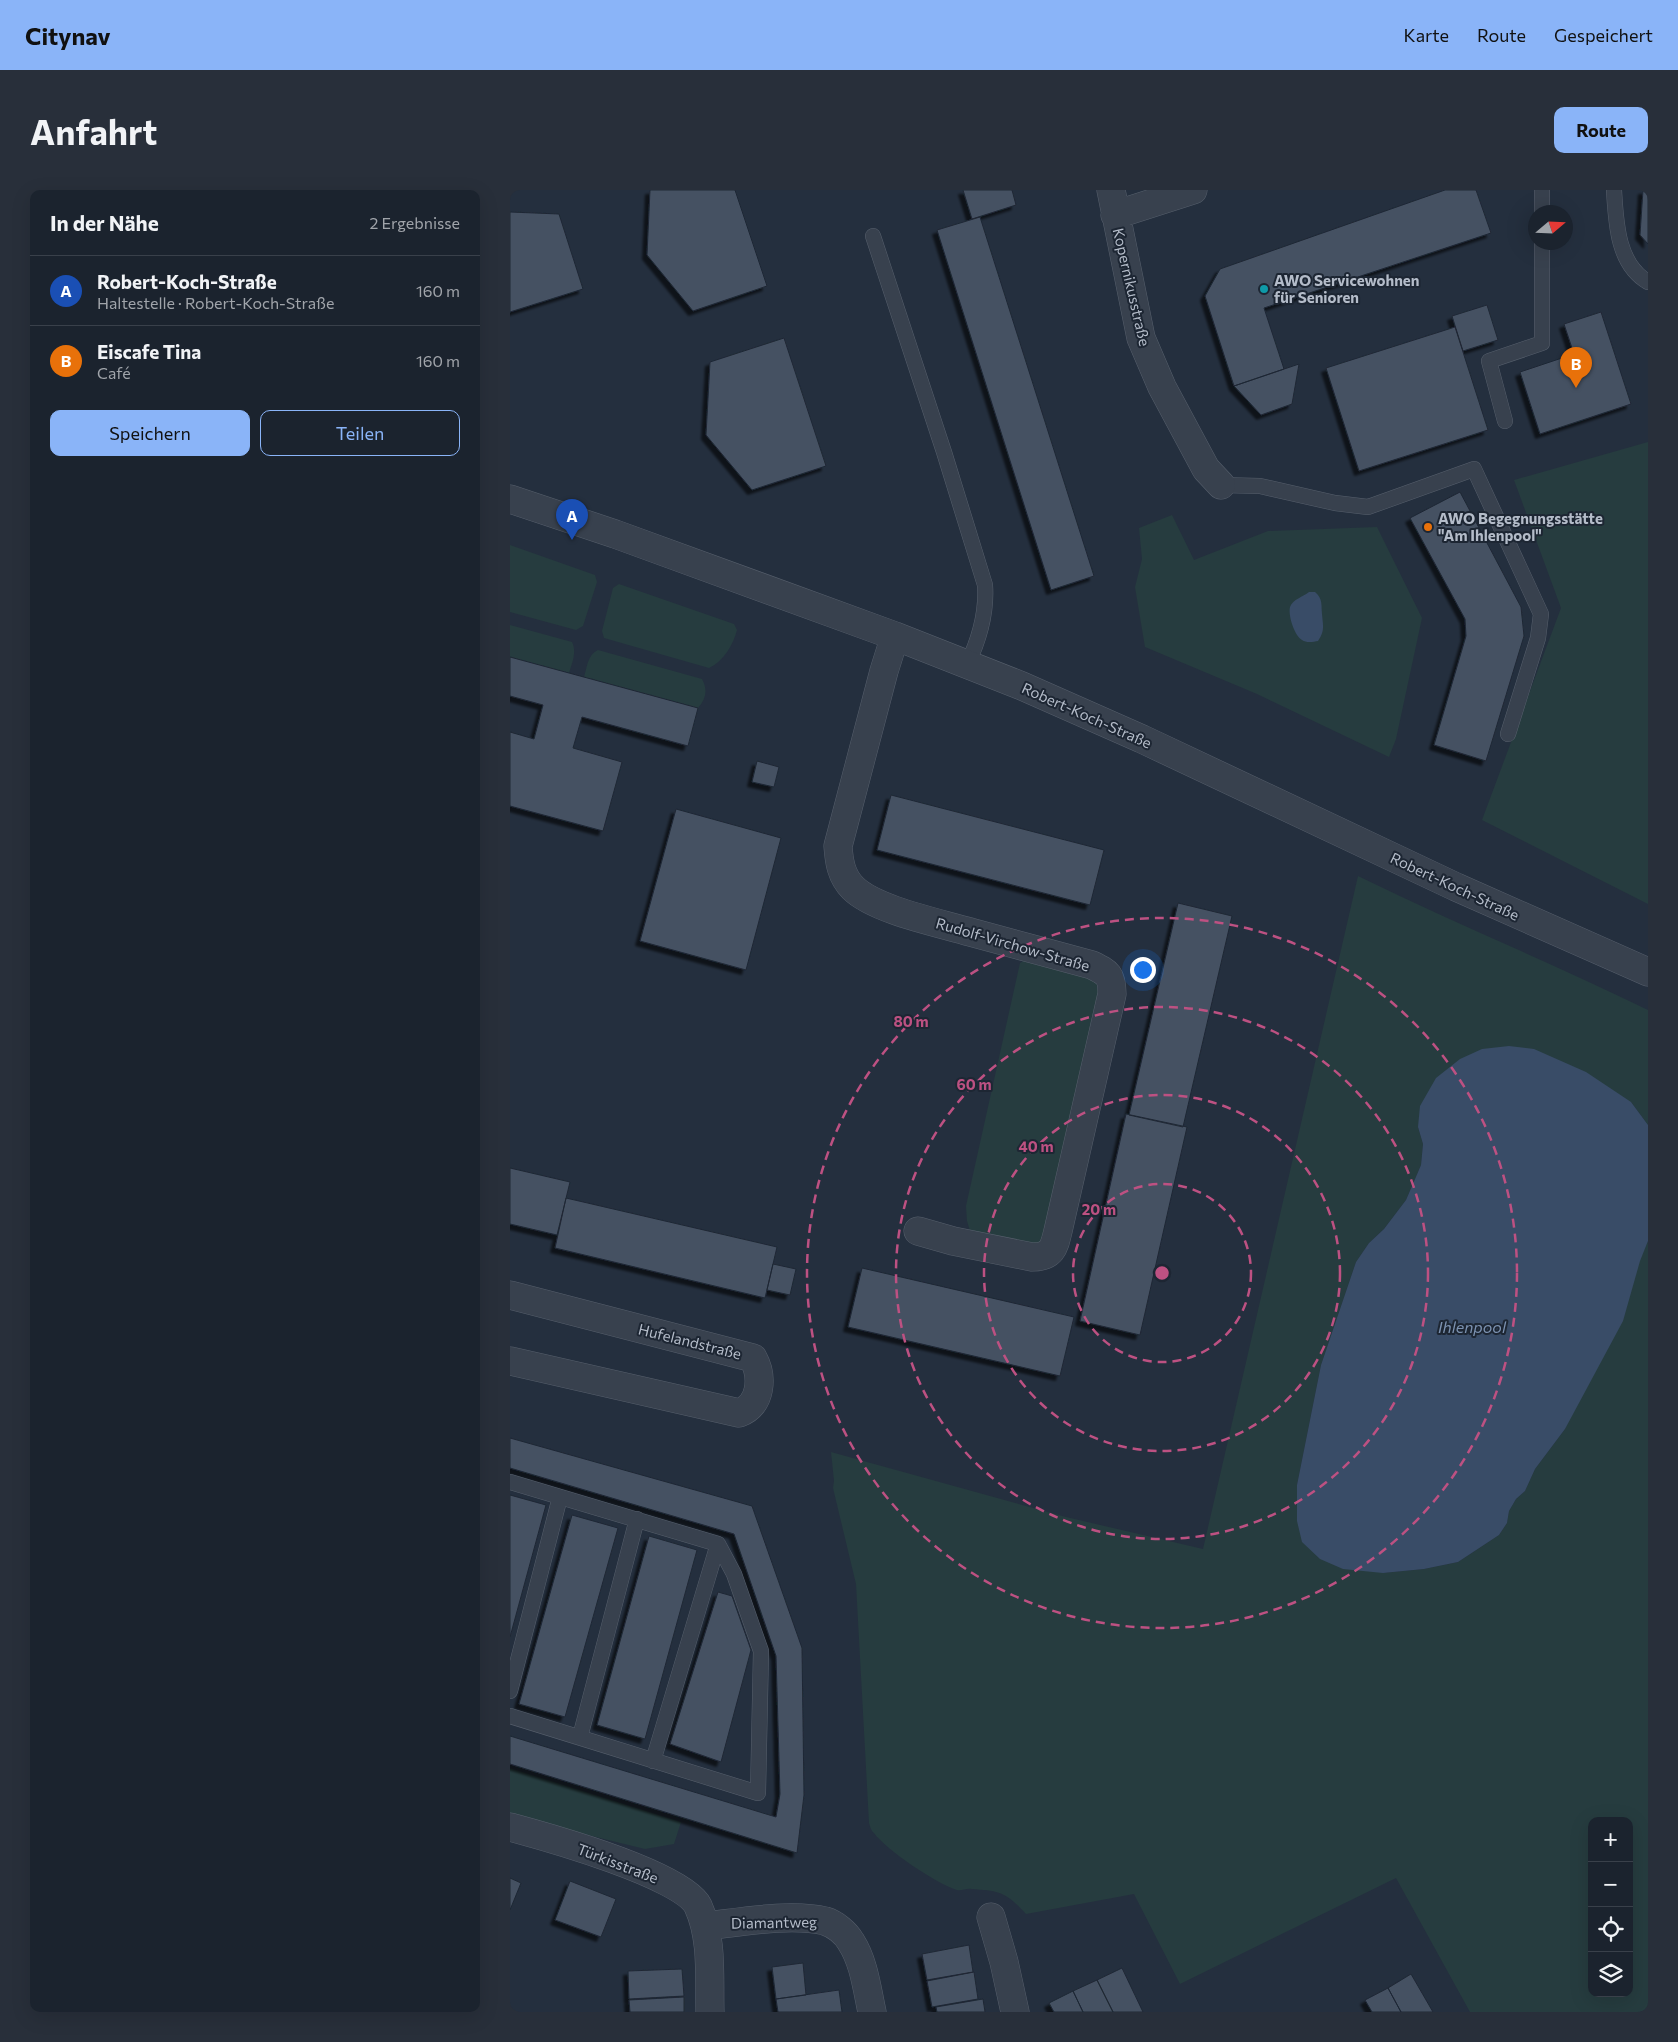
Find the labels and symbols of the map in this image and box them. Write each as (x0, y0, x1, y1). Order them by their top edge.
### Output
north arrow (1528, 205, 1573, 250)
street label: Kopernikusstraße (1110, 226, 1154, 348)
place label: AWO Servicewohnen für Senioren (1274, 271, 1419, 306)
marker: AWO Servicewohnen für Senioren (1258, 283, 1270, 295)
pin: B (1560, 347, 1592, 388)
pin: A (556, 499, 588, 540)
place label: AWO Begegnungsstätte "Am Ihlenpool" (1438, 509, 1603, 544)
marker: AWO Begegnungsstätte "Am Ihlenpool" (1422, 521, 1434, 533)
street label: Robert-Koch-Straße (1019, 678, 1155, 752)
street label: Robert-Koch-Straße (1388, 848, 1522, 924)
street label: Rudolf-Virchow-Straße (934, 913, 1092, 975)
your location (1130, 957, 1156, 983)
text: 80 m (893, 1012, 929, 1030)
text: 60 m (956, 1075, 992, 1093)
text: 40 m (1018, 1137, 1054, 1155)
text: 20 m (1082, 1200, 1116, 1218)
centre of rings (1153, 1264, 1171, 1282)
water label: Ihlenpool (1438, 1317, 1507, 1336)
street label: Hufelandstraße (637, 1319, 743, 1363)
street label: Türkisstraße (575, 1839, 661, 1887)
street label: Diamantweg (731, 1912, 817, 1932)

